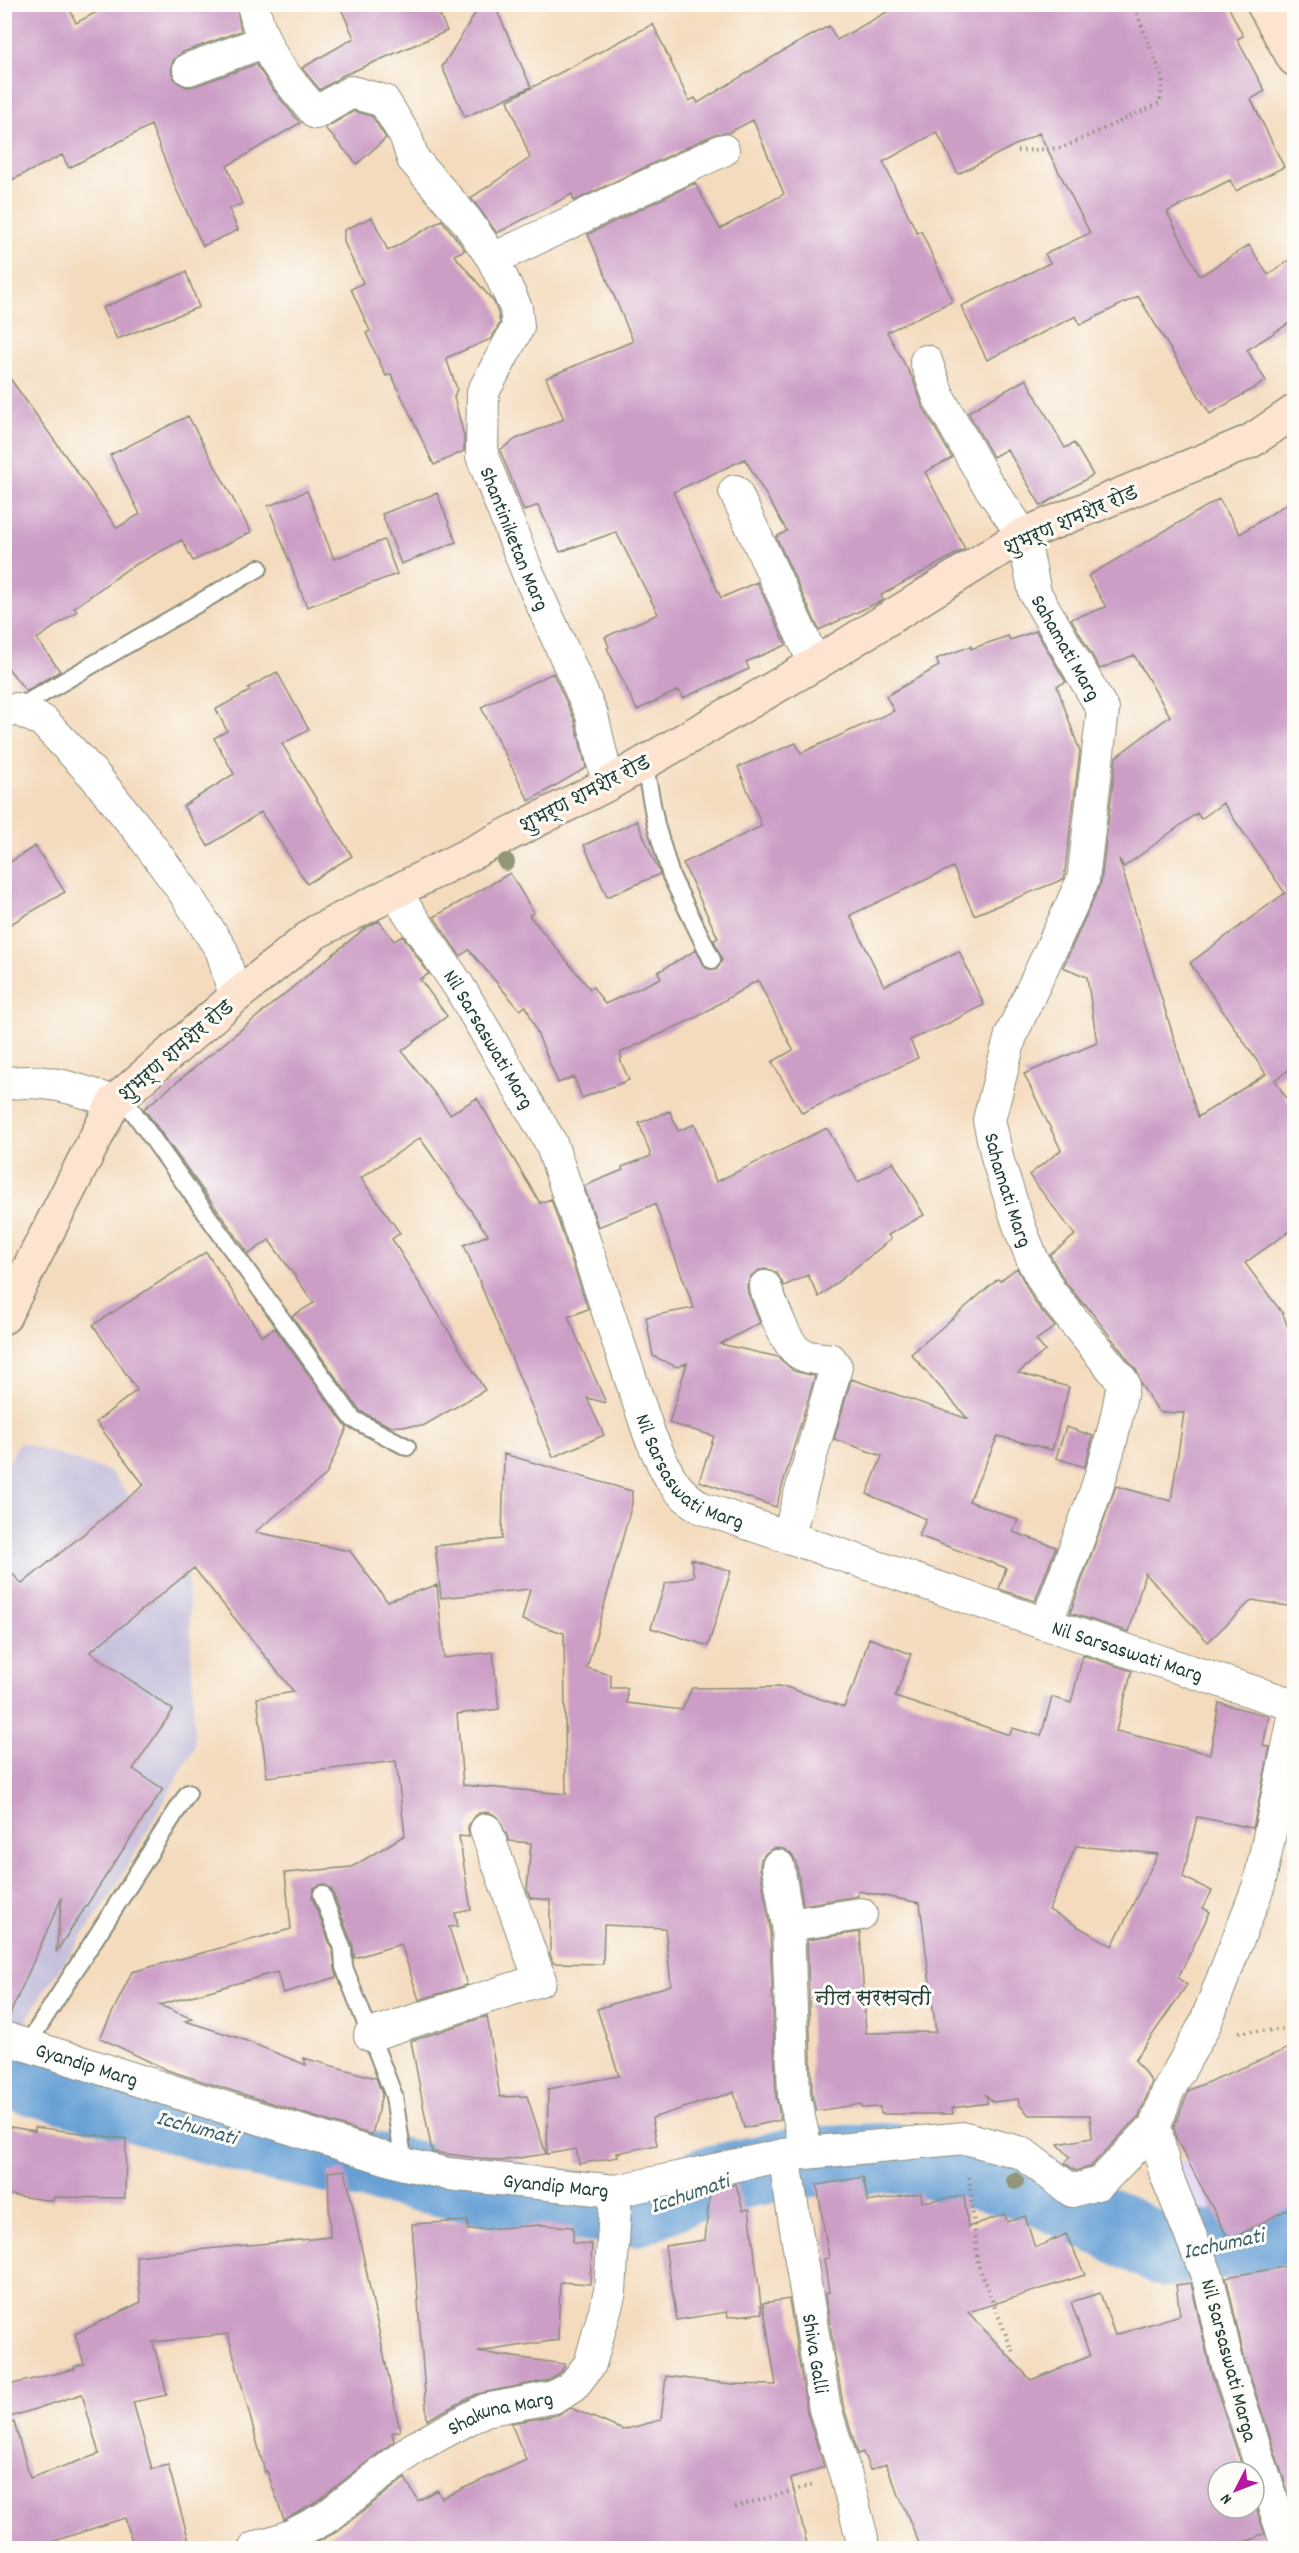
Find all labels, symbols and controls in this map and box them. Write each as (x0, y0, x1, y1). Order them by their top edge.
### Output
street label: Shantiniketan Marg (470, 463, 555, 616)
street label: शुभर्ण शमशेर रोड (999, 478, 1144, 565)
street label: Sahamati Marg (1021, 590, 1107, 707)
street label: शुभर्ण शमशेर रोड (514, 748, 656, 843)
street label: Nil Sarsaswati Marg (434, 965, 540, 1116)
street label: शुभर्ण शमशेर रोड (112, 993, 241, 1111)
street label: Sahamati Marg (974, 1130, 1038, 1253)
street label: Nil Sarsaswati Marg (626, 1410, 747, 1539)
street label: Nil Sarsaswati Marg (1047, 1615, 1206, 1692)
district label: नील सरसवती (814, 1984, 931, 2015)
street label: Gyandip Marg (31, 2037, 141, 2097)
water label: Icchumati (153, 2104, 242, 2156)
water label: Icchumati (646, 2166, 737, 2223)
street label: Gyandip Marg (501, 2168, 610, 2208)
water label: Icchumati (1181, 2221, 1270, 2269)
street label: Nil Sarsaswati Marga (1191, 2276, 1264, 2447)
street label: Shiva Galli (792, 2312, 834, 2396)
street label: Shakuna Marg (443, 2385, 556, 2445)
north arrow (1206, 2460, 1266, 2520)
text: N (1215, 2488, 1238, 2509)

